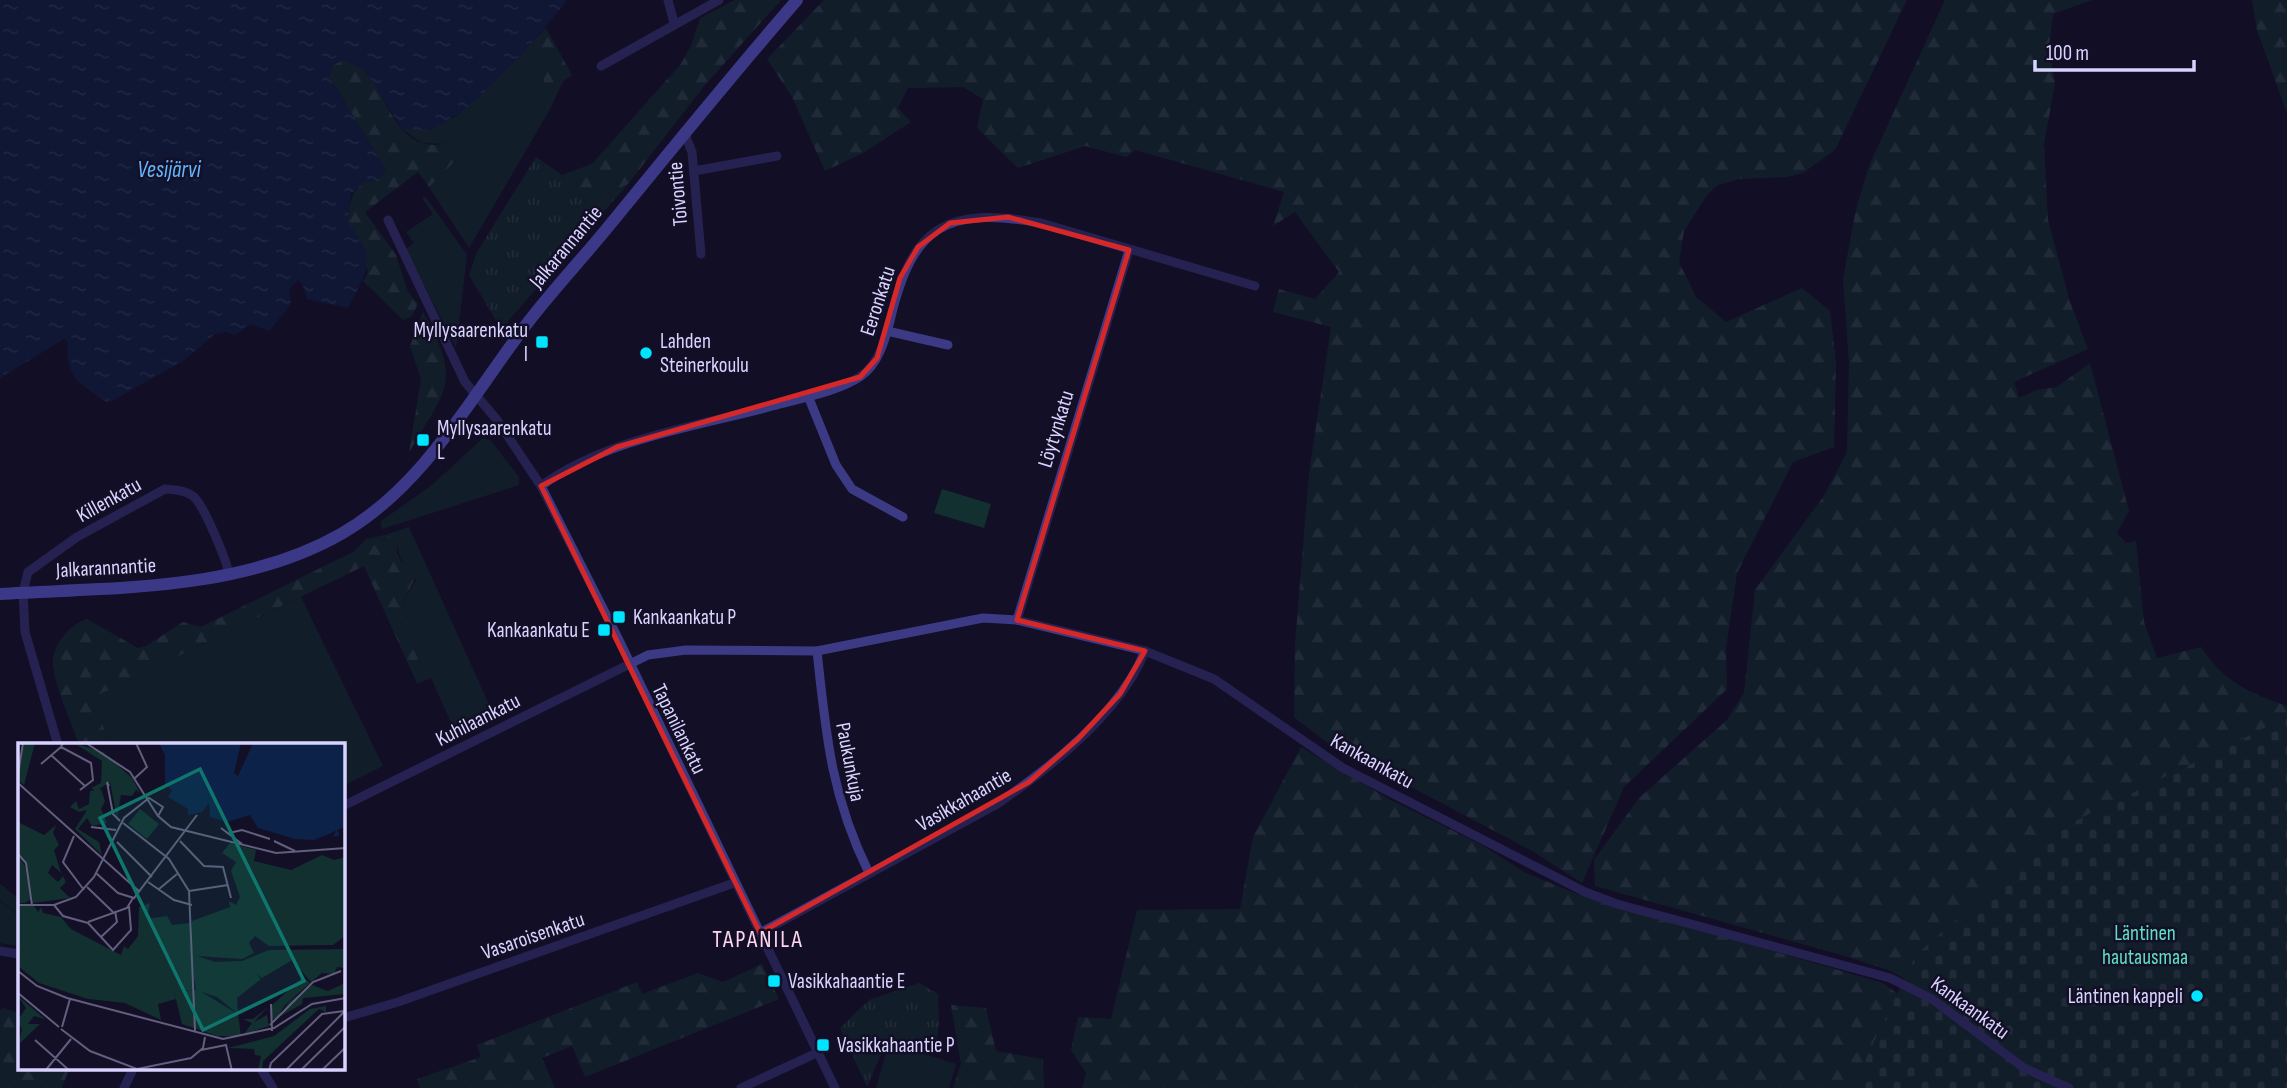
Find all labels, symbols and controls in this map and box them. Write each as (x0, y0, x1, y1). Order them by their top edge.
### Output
scale bar (2035, 28, 2194, 72)
text: 100 m (2046, 41, 2089, 66)
water label: Vesijärvi (137, 156, 202, 184)
street label: Toivontie (663, 161, 693, 227)
street label: Jalkarannantie (524, 201, 608, 294)
street label: Eeronkatu (855, 263, 901, 339)
place label: Myllysaarenkatu I (413, 318, 528, 367)
place label: Lahden Steinerkoulu (660, 329, 749, 378)
marker: Myllysaarenkatu I (534, 334, 550, 350)
marker: Lahden Steinerkoulu (638, 345, 654, 361)
street label: Löytynkatu (1032, 387, 1080, 471)
place label: Myllysaarenkatu L (437, 416, 552, 465)
marker: Myllysaarenkatu L (415, 432, 431, 448)
street label: Killenkatu (72, 472, 146, 528)
street label: Jalkarannantie (54, 553, 157, 583)
place label: Kankaankatu P (633, 605, 736, 630)
marker: Kankaankatu P (611, 609, 627, 625)
place label: Kankaankatu E (487, 618, 590, 643)
marker: Kankaankatu E (596, 622, 612, 638)
street label: Tapanilankatu (646, 680, 712, 778)
street label: Kuhilaankatu (432, 688, 524, 752)
street label: Paukunkuja (830, 720, 870, 804)
street label: Kankaankatu (1326, 728, 1418, 794)
inset map (18, 743, 345, 1070)
street label: Vasikkahaantie (912, 763, 1016, 837)
street label: Vasaroisenkatu (478, 907, 588, 965)
park label: Läntinen hautausmaa (2102, 921, 2188, 970)
district label: TAPANILA (712, 925, 804, 954)
place label: Vasikkahaantie E (788, 969, 906, 994)
street label: Kankaankatu (1926, 971, 2014, 1045)
marker: Vasikkahaantie E (766, 973, 782, 989)
place label: Läntinen kappeli (2068, 984, 2183, 1009)
marker: Läntinen kappeli (2189, 988, 2205, 1004)
place label: Vasikkahaantie P (837, 1033, 955, 1058)
marker: Vasikkahaantie P (815, 1037, 831, 1053)

